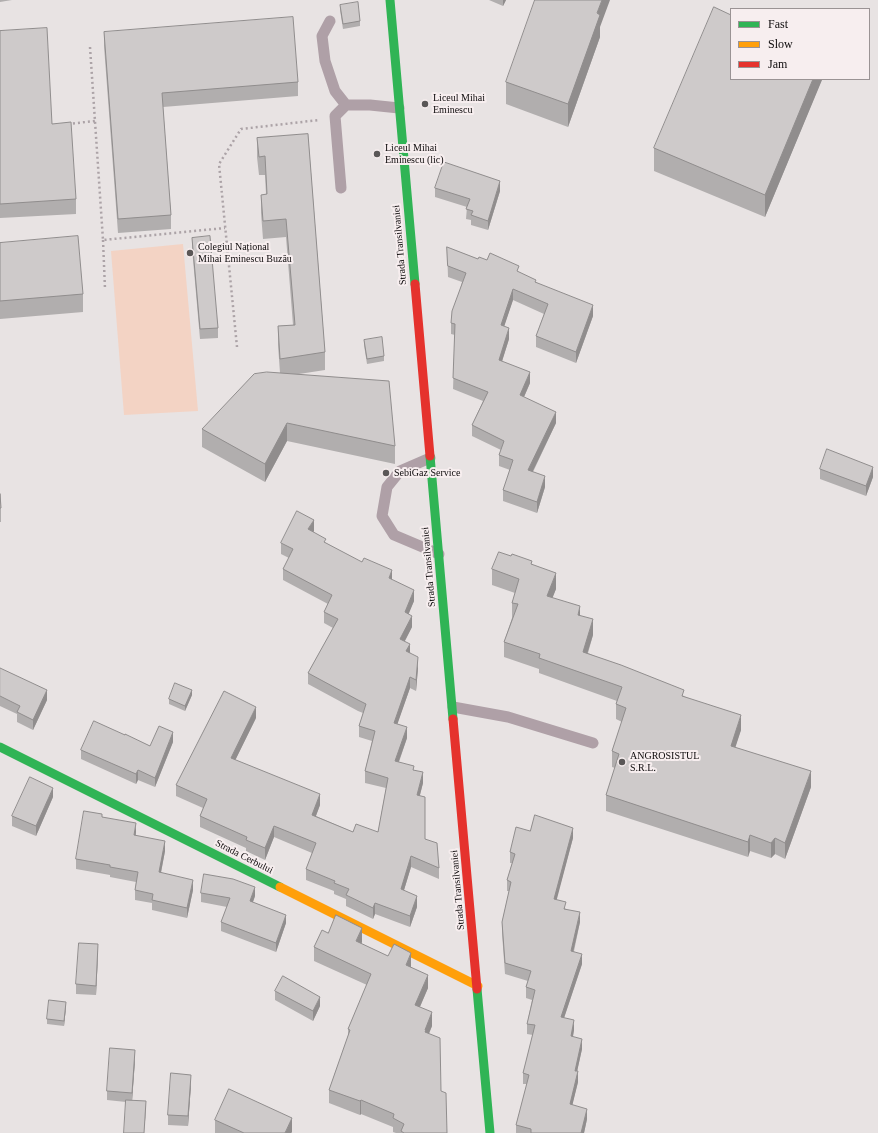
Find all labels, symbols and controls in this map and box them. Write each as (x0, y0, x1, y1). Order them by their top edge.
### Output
legend (730, 8, 870, 80)
text: Fast (768, 17, 788, 31)
text: Slow (768, 37, 793, 51)
text: Jam (768, 57, 787, 71)
place label: Liceul Mihai Eminescu (433, 92, 485, 116)
marker: Liceul Mihai Eminescu (420, 99, 430, 109)
place label: Liceul Mihai Eminescu (lic) (385, 142, 444, 166)
marker: Liceul Mihai Eminescu (lic) (372, 149, 382, 159)
street label: Strada Transilvaniei (391, 204, 409, 286)
place label: Colegiul Național Mihai Eminescu Buzău (198, 241, 292, 264)
marker: Colegiul Național Mihai Eminescu Buzău (185, 248, 195, 258)
place label: SebiGaz Service (394, 467, 460, 479)
marker: SebiGaz Service (381, 468, 391, 478)
street label: Strada Transilvaniei (420, 526, 438, 608)
place label: ANGROSISTUL S.R.L. (630, 750, 699, 774)
marker: ANGROSISTUL S.R.L. (617, 757, 627, 767)
street label: Strada Cerbului (213, 837, 275, 877)
street label: Strada Transilvaniei (449, 849, 467, 931)

